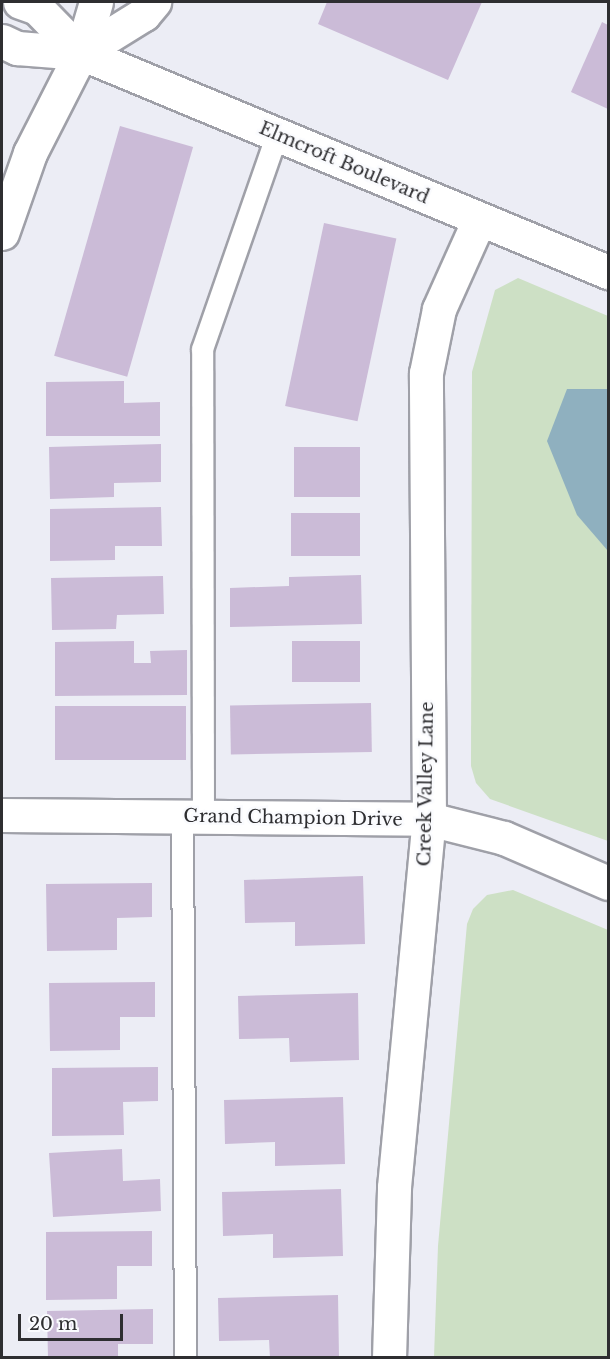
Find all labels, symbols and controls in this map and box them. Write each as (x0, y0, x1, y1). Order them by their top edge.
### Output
street label: Elmcroft Boulevard (256, 117, 432, 209)
street label: Creek Valley Lane (414, 701, 438, 867)
street label: Grand Champion Drive (183, 805, 403, 831)
scale bar (21, 1302, 126, 1340)
text: 20 m (29, 1313, 77, 1335)

